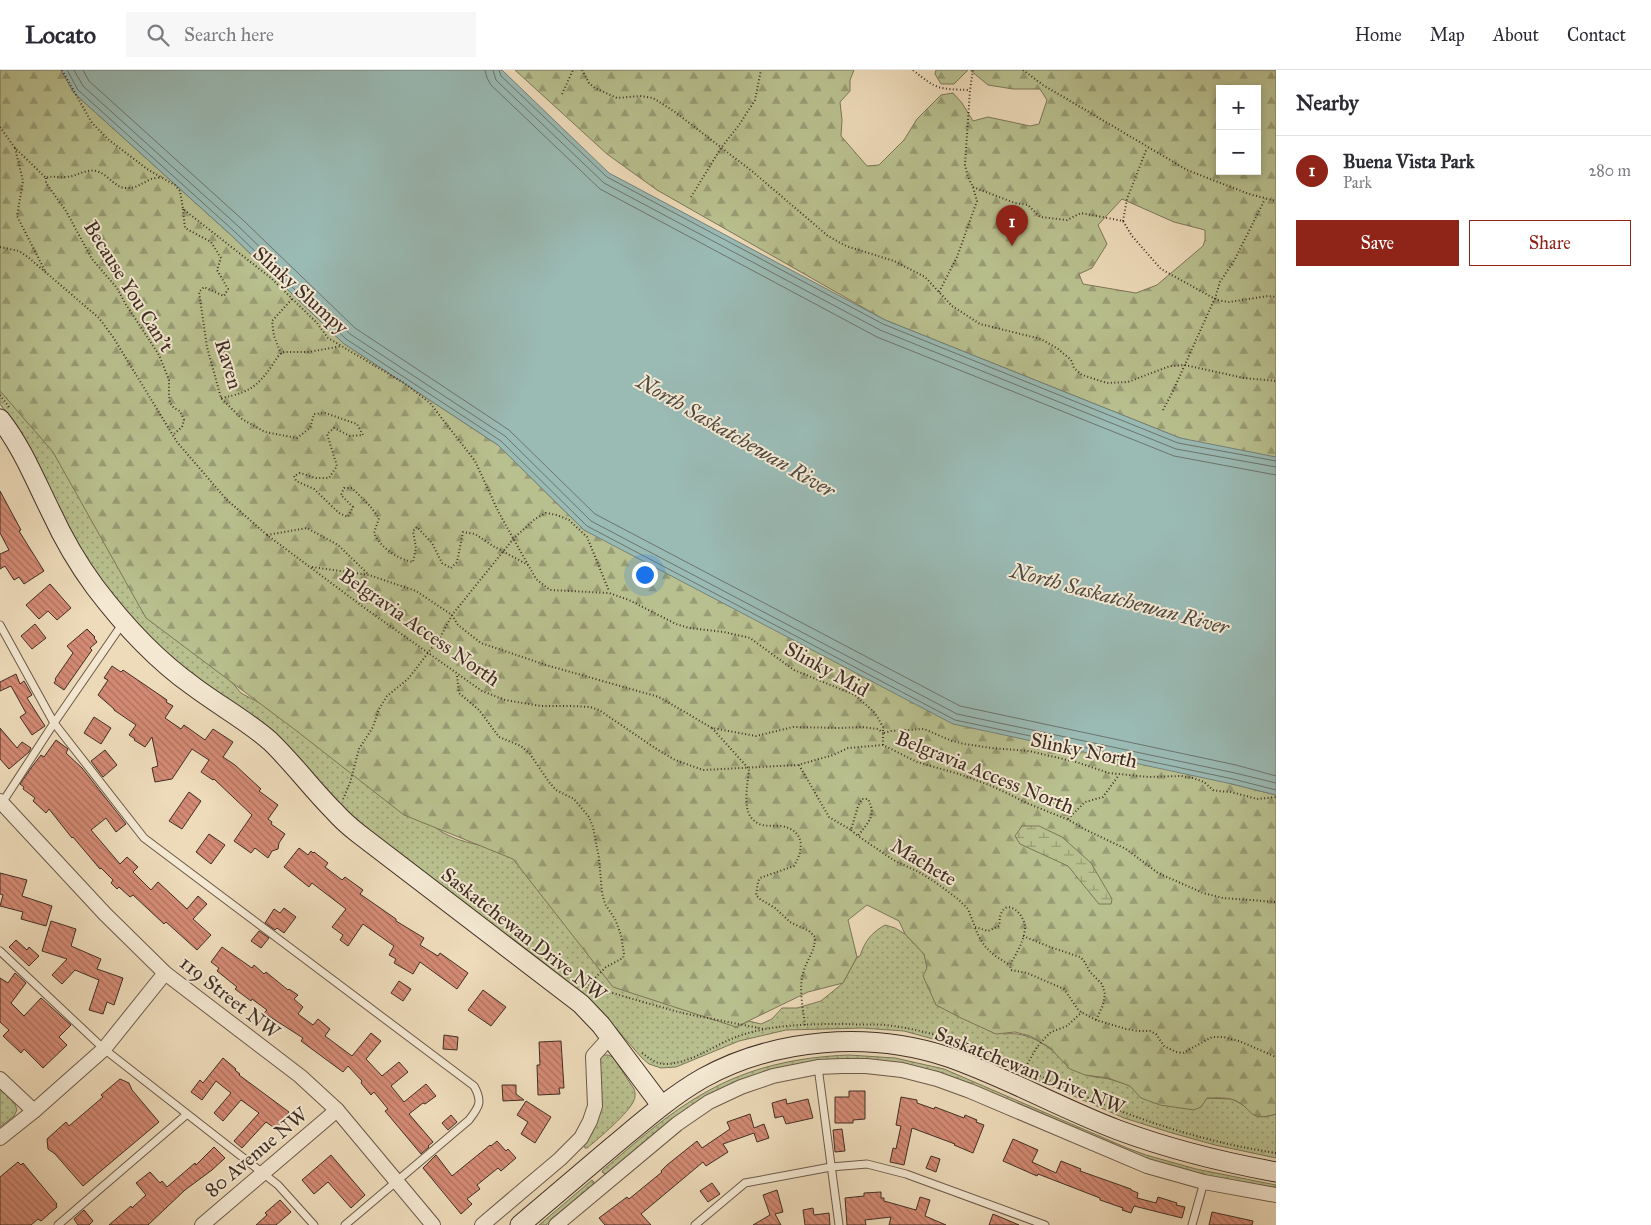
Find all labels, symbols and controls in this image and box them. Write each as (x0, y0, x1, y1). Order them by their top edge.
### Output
search box (126, 12, 476, 57)
text: Locato (25, 20, 96, 50)
icon: search (144, 21, 172, 49)
text: Search here (184, 23, 274, 46)
text: Home (1355, 24, 1402, 46)
text: Map (1430, 24, 1465, 46)
text: About (1493, 24, 1539, 46)
text: Contact (1567, 24, 1626, 46)
map controls (1216, 85, 1261, 175)
button: + (1216, 85, 1261, 130)
text: Nearby (1296, 90, 1359, 116)
button: − (1216, 130, 1261, 175)
text: Buena Vista Park (1343, 150, 1475, 173)
text: 1 (1309, 161, 1315, 180)
text: 280 m (1588, 161, 1631, 180)
text: Park (1343, 173, 1372, 192)
pin: 1 (996, 205, 1028, 246)
street label: Because You Can't (79, 216, 179, 356)
button: Save (1296, 220, 1459, 266)
button: Share (1469, 220, 1631, 266)
street label: Slinky Slumpy (248, 241, 354, 339)
street label: Raven (210, 336, 248, 392)
water label: North Saskatchewan River (631, 368, 841, 504)
water label: North Saskatchewan River (1007, 557, 1233, 641)
your location (632, 562, 658, 588)
street label: Belgravia Access North (335, 563, 505, 692)
street label: Slinky Mid (781, 636, 873, 702)
street label: Belgravia Access North (892, 725, 1078, 820)
street label: Slinky North (1028, 727, 1140, 773)
street label: Machete (887, 833, 961, 891)
street label: Saskatchewan Drive NW (437, 862, 612, 1007)
street label: 119 Street NW (175, 950, 286, 1044)
street label: Saskatchewan Drive NW (931, 1021, 1130, 1120)
street label: 80 Avenue NW (200, 1101, 313, 1202)

